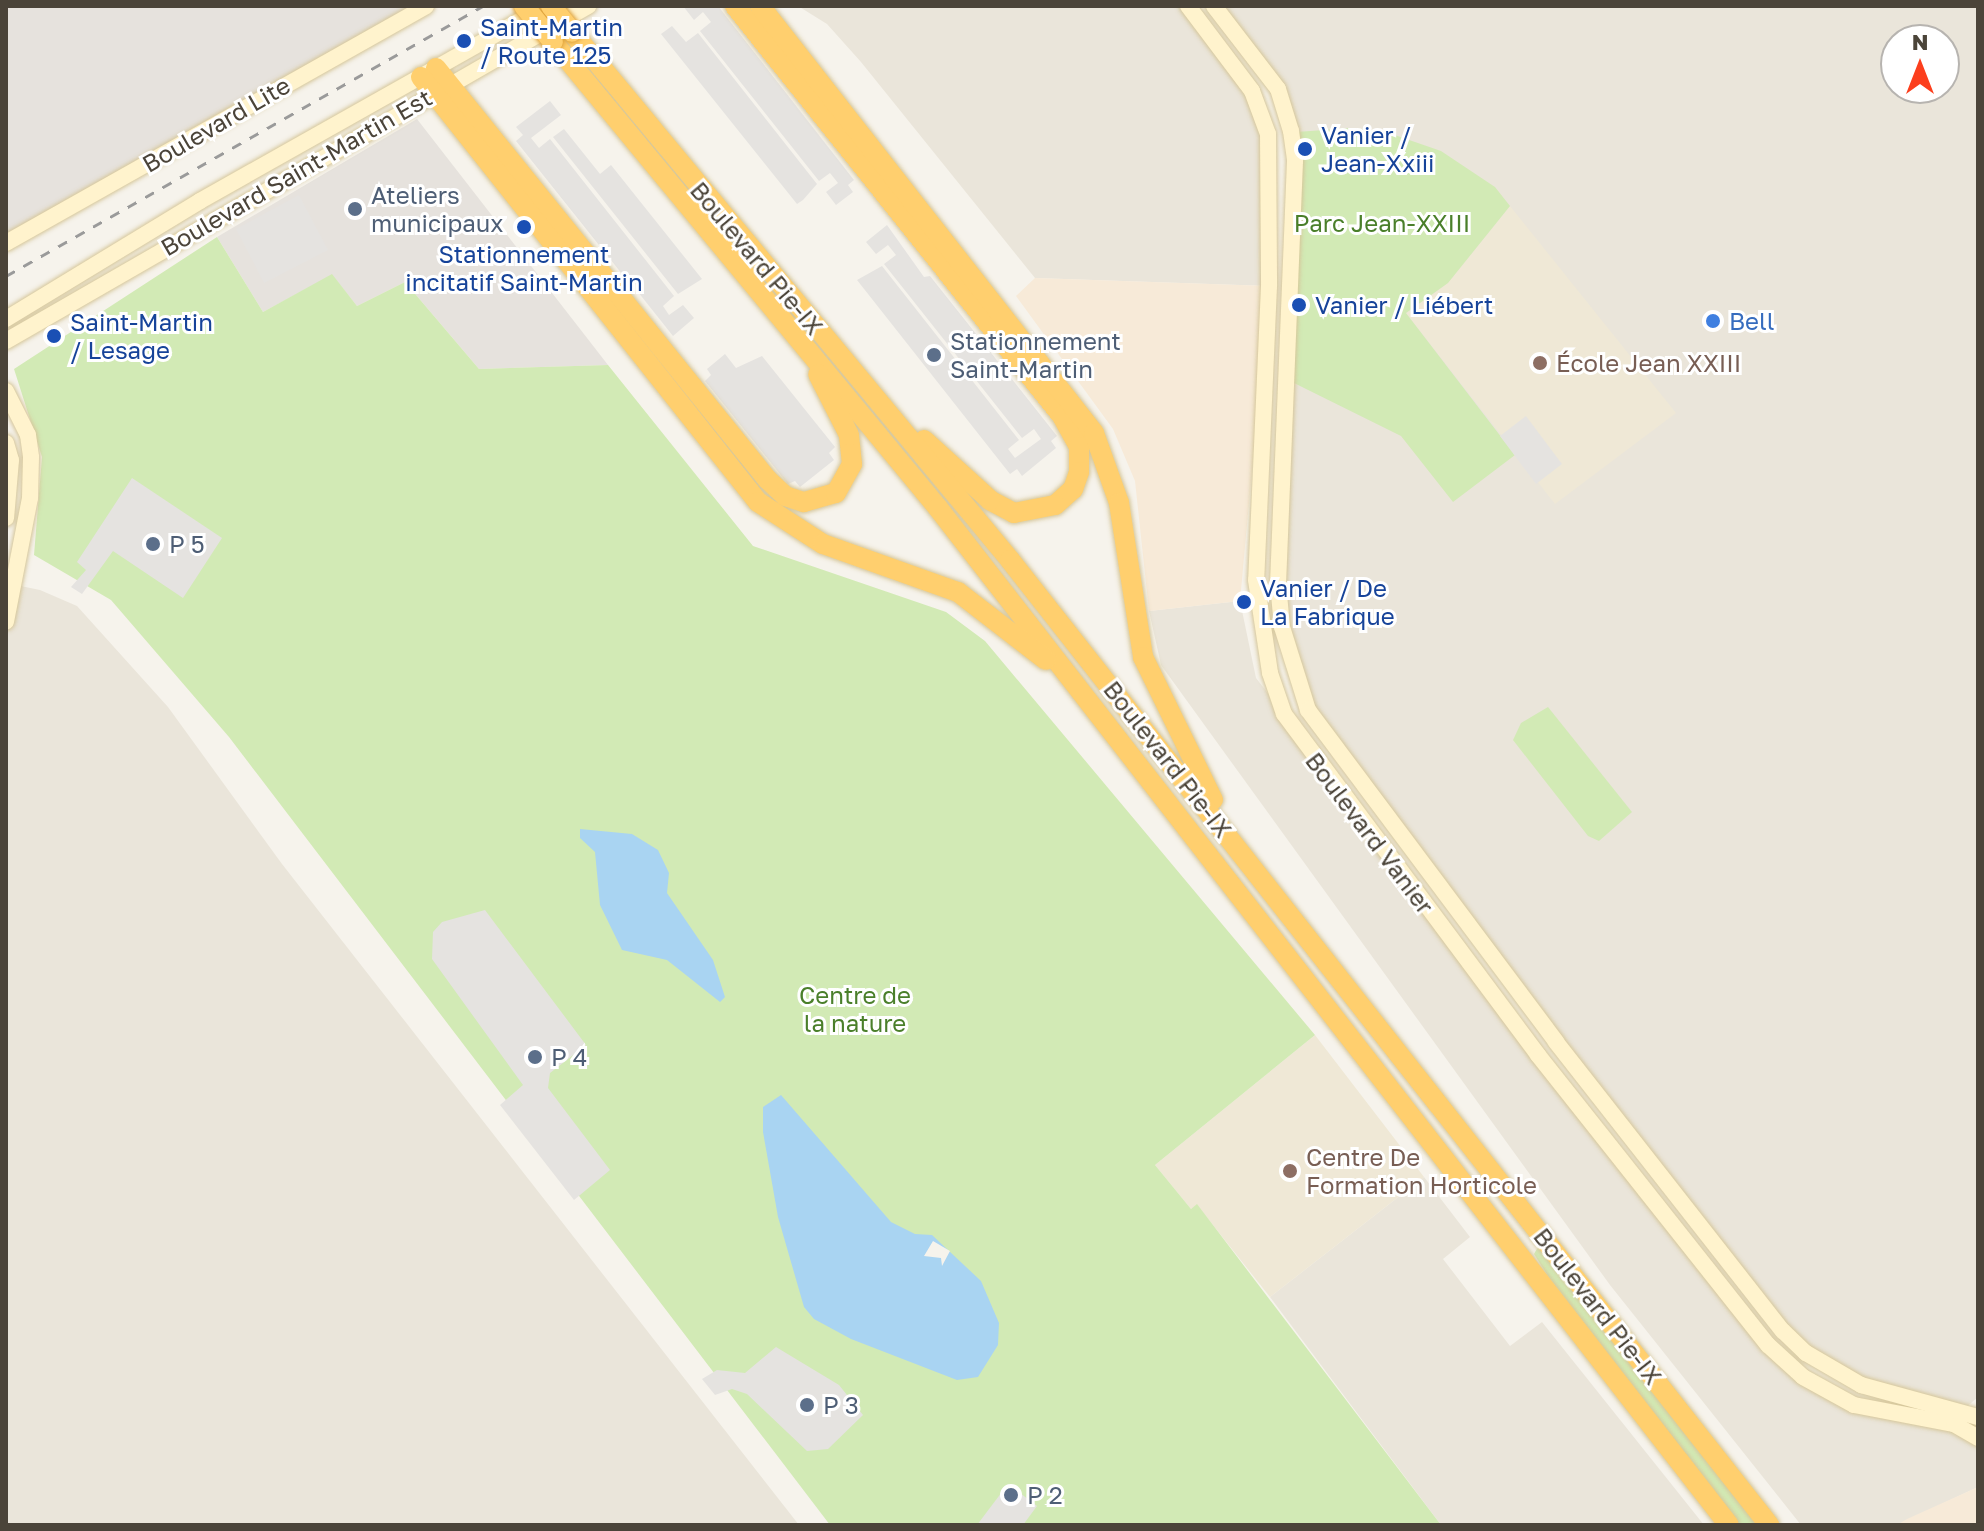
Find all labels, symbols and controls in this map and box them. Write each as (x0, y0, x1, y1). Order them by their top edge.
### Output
place label: Saint-Martin / Route 125 (480, 13, 623, 69)
north arrow (1880, 24, 1960, 104)
text: N (1912, 28, 1928, 55)
marker: Saint-Martin / Route 125 (455, 32, 473, 50)
street label: Boulevard Lite (137, 70, 295, 178)
street label: Boulevard Saint-Martin Est (155, 83, 437, 261)
place label: Vanier / Jean-Xxiii (1321, 121, 1434, 177)
marker: Vanier / Jean-Xxiii (1296, 140, 1314, 158)
street label: Boulevard Pie-IX (685, 176, 829, 340)
place label: Ateliers municipaux (371, 181, 504, 237)
marker: Ateliers municipaux (346, 200, 364, 218)
park label: Parc Jean-XXIII (1294, 209, 1470, 237)
marker: Stationnement incitatif Saint-Martin (515, 218, 533, 236)
place label: Stationnement incitatif Saint-Martin (405, 240, 643, 296)
place label: Vanier / Liébert (1315, 291, 1493, 319)
marker: Vanier / Liébert (1290, 296, 1308, 314)
place label: Bell (1729, 307, 1774, 335)
place label: Saint-Martin / Lesage (70, 308, 213, 364)
marker: Bell (1704, 312, 1722, 330)
marker: Saint-Martin / Lesage (45, 327, 63, 345)
place label: Stationnement Saint-Martin (950, 327, 1121, 383)
marker: Stationnement Saint-Martin (925, 346, 943, 364)
place label: École Jean XXIII (1556, 349, 1741, 377)
marker: École Jean XXIII (1531, 354, 1549, 372)
place label: P 5 (169, 530, 205, 558)
marker: P 5 (144, 535, 162, 553)
place label: Vanier / De La Fabrique (1260, 574, 1395, 630)
marker: Vanier / De La Fabrique (1235, 593, 1253, 611)
street label: Boulevard Pie-IX (1098, 675, 1238, 843)
street label: Boulevard Vanier (1300, 747, 1440, 919)
park label: Centre de la nature (799, 981, 911, 1037)
place label: P 4 (551, 1043, 587, 1071)
marker: P 4 (526, 1048, 544, 1066)
place label: Centre De Formation Horticole (1306, 1143, 1537, 1199)
marker: Centre De Formation Horticole (1281, 1162, 1299, 1180)
street label: Boulevard Pie-IX (1528, 1222, 1668, 1390)
place label: P 3 (823, 1391, 859, 1419)
marker: P 3 (798, 1396, 816, 1414)
place label: P 2 (1027, 1481, 1063, 1509)
marker: P 2 (1002, 1486, 1020, 1504)

